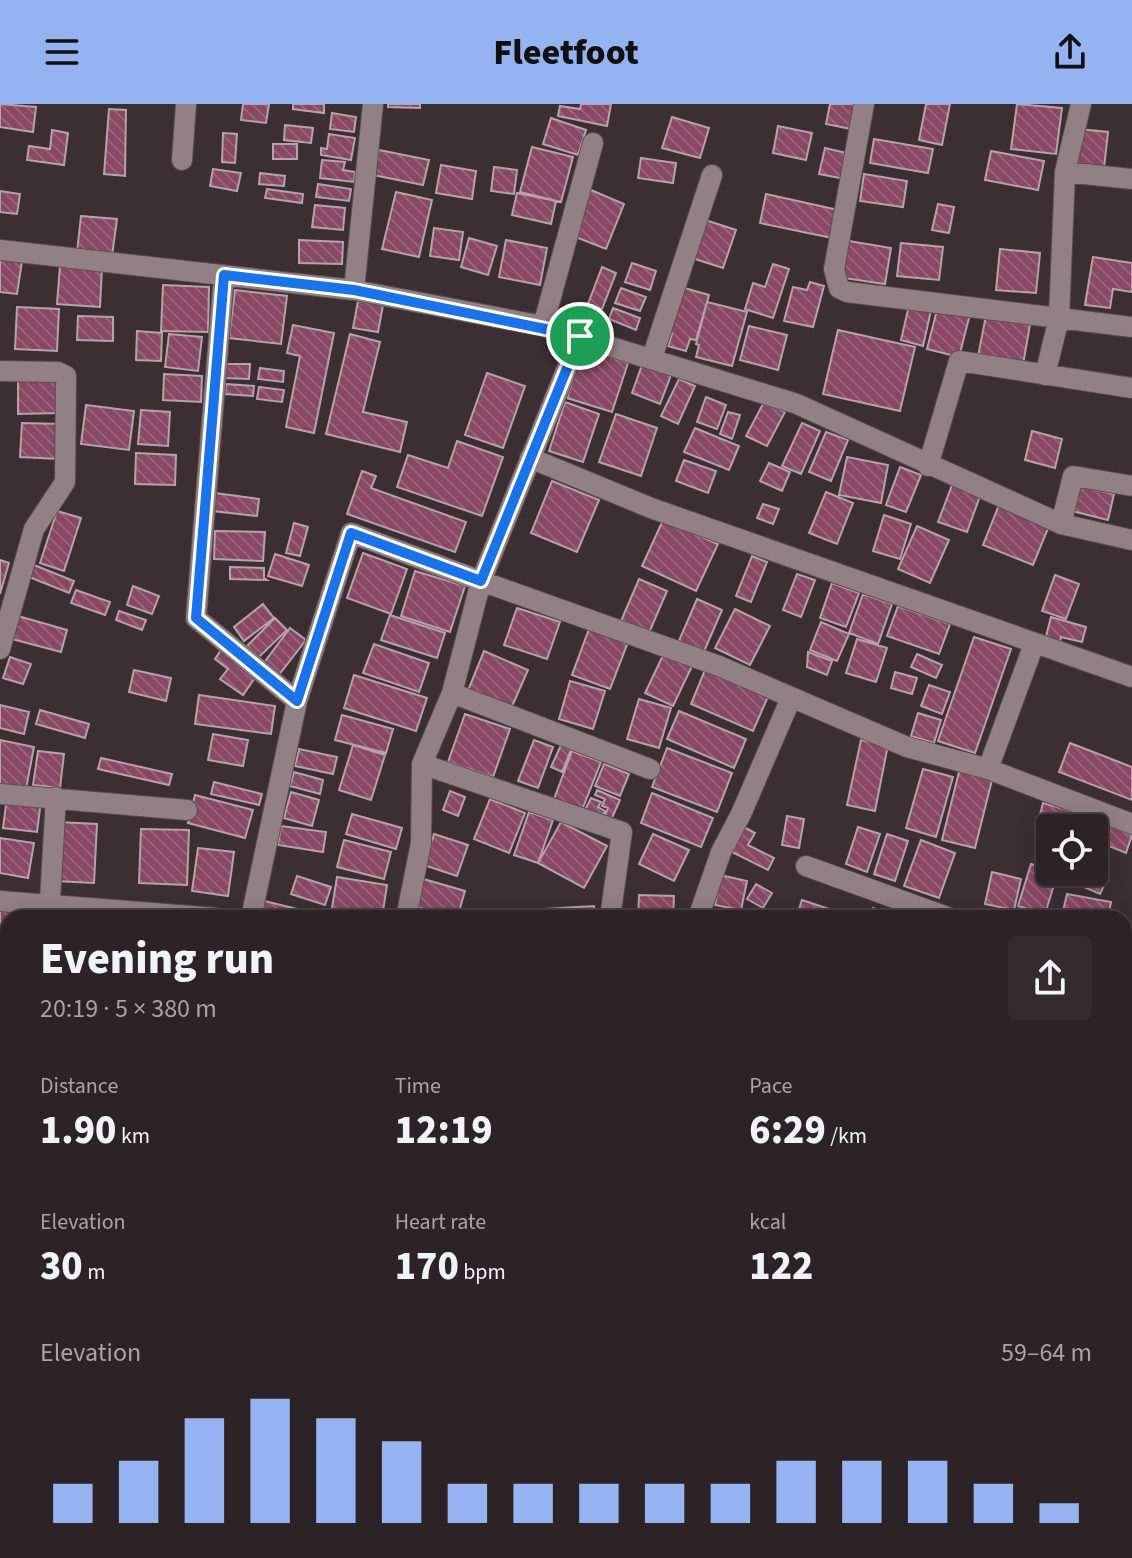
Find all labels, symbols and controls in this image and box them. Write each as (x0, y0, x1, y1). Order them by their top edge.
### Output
text: Fleetfoot (493, 27, 639, 78)
icon: menu (40, 30, 84, 74)
icon: share (1048, 30, 1092, 74)
pin (546, 302, 614, 370)
icon: arrive (558, 314, 602, 358)
map controls (1036, 814, 1108, 886)
button: locate (1036, 814, 1108, 886)
text: Evening run (40, 928, 274, 991)
button: share (1008, 936, 1092, 1020)
text: 20:19 · 5 × 380 m (40, 990, 217, 1027)
text: Distance (40, 1070, 118, 1102)
text: Time (395, 1070, 441, 1102)
text: Pace (749, 1070, 792, 1102)
text: 1.90 (40, 1102, 116, 1159)
text: 12:19 (395, 1102, 493, 1159)
text: 6:29 (749, 1102, 826, 1159)
text: km (116, 1120, 150, 1152)
text: /km (826, 1120, 867, 1152)
text: Elevation (40, 1206, 126, 1238)
text: Heart rate (395, 1206, 486, 1238)
text: kcal (749, 1206, 786, 1238)
text: 30 (40, 1238, 83, 1295)
text: 170 (395, 1238, 459, 1295)
text: 122 (749, 1238, 813, 1295)
text: m (83, 1256, 105, 1288)
text: bpm (459, 1256, 506, 1288)
text: Elevation (40, 1334, 141, 1371)
text: 59–64 m (1001, 1334, 1092, 1371)

